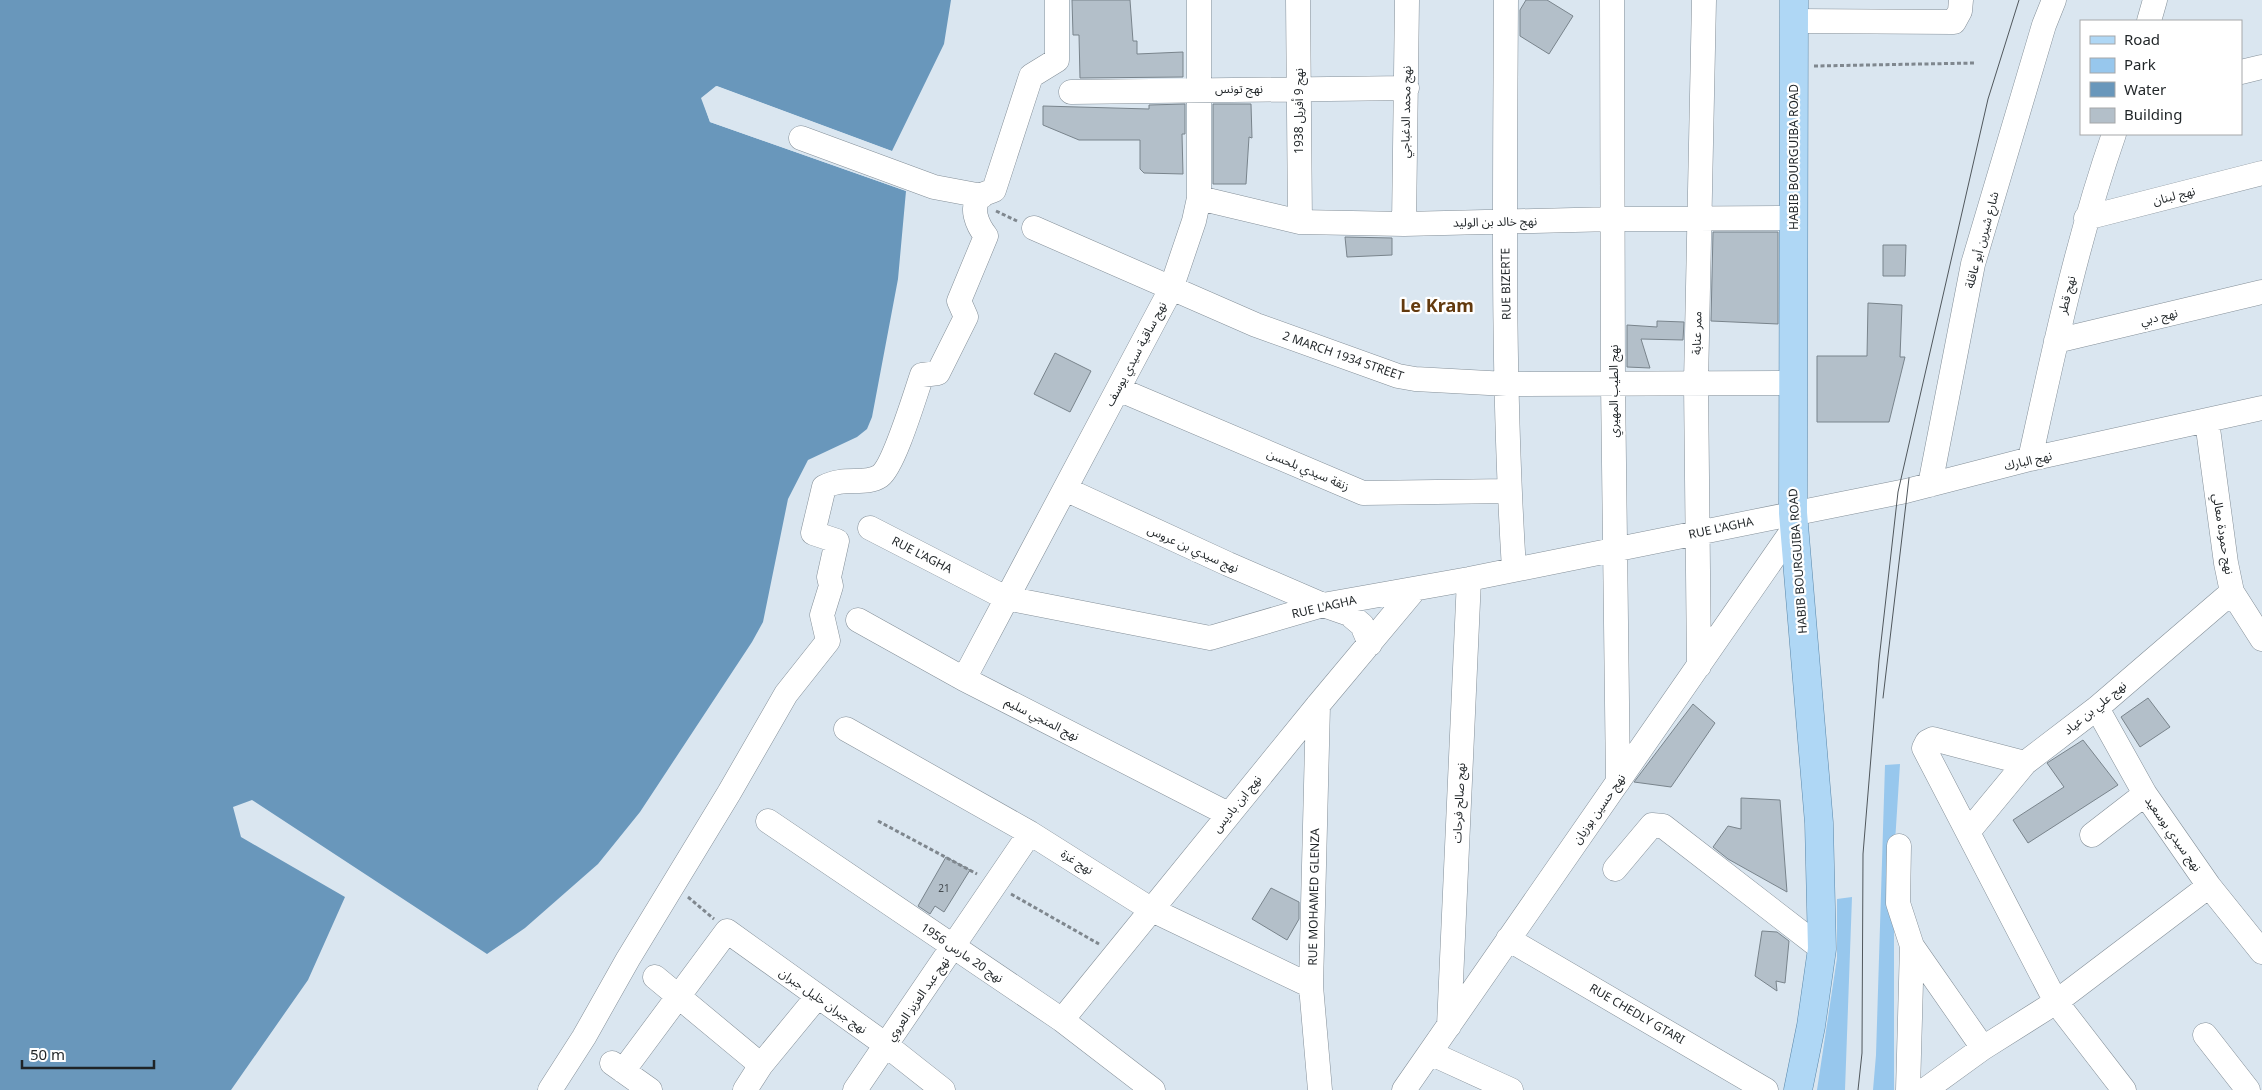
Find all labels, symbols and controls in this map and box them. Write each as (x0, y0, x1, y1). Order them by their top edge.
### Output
legend (2080, 20, 2242, 135)
text: Road (2124, 29, 2160, 49)
text: Park (2124, 54, 2156, 74)
street label: نهج محمد الدغباجي (1396, 66, 1417, 158)
street label: نهج 9 أفريل 1938 (1290, 68, 1308, 154)
text: Water (2124, 79, 2166, 99)
street label: نهج تونس (1215, 80, 1263, 98)
street label: HABIB BOURGUIBA ROAD (1785, 84, 1802, 230)
text: Building (2124, 104, 2182, 124)
street label: نهج لبنان (2151, 182, 2197, 210)
street label: شارع شيرين أبو عاقلة (1960, 190, 2004, 290)
street label: نهج خالد بن الوليد (1453, 212, 1537, 232)
street label: RUE BIZERTE (1496, 248, 1515, 320)
street label: نهج قطر (2053, 274, 2080, 317)
district label: Le Kram (1400, 293, 1474, 317)
street label: نهج ساقية سيدي يوسف (1101, 298, 1172, 410)
street label: نهج دبي (2138, 304, 2180, 331)
street label: ممر عنابة (1688, 311, 1705, 355)
street label: 2 MARCH 1934 STREET (1280, 327, 1406, 384)
street label: نهج الطيب المهيري (1605, 345, 1624, 437)
street label: زنقة سيدي بلحسن (1264, 445, 1352, 496)
street label: نهج البارك (2002, 447, 2054, 475)
street label: HABIB BOURGUIBA ROAD (1784, 487, 1811, 634)
street label: نهج حمودة معالي (2207, 492, 2238, 576)
street label: RUE L'AGHA (1687, 512, 1755, 543)
street label: نهج سيدي بن عروس (1144, 521, 1242, 578)
street label: RUE L'AGHA (889, 532, 956, 577)
street label: RUE L'AGHA (1290, 591, 1358, 622)
street label: نهج علي بن عياد (2060, 677, 2131, 740)
street label: نهج المنجي سليم (1001, 693, 1082, 746)
street label: نهج صالح فرحات (1448, 762, 1470, 844)
street label: نهج حسين بوزيان (1568, 770, 1630, 848)
street label: نهج ابن باديس (1208, 771, 1266, 837)
street label: نهج سيدي بوسعيد (2140, 793, 2206, 876)
street label: RUE MOHAMED GLENZA (1304, 828, 1323, 966)
street label: نهج غزة (1057, 845, 1097, 879)
house number: 21 (938, 881, 950, 895)
street label: نهج 20 مارس 1956 (917, 919, 1007, 987)
street label: نهج عبد العزيز العروي (882, 953, 955, 1045)
street label: نهج جبران خليل جبران (775, 964, 871, 1038)
street label: RUE CHEDLY GTARI (1586, 979, 1688, 1048)
scale bar (22, 1038, 155, 1070)
text: 50 m (30, 1044, 65, 1064)

